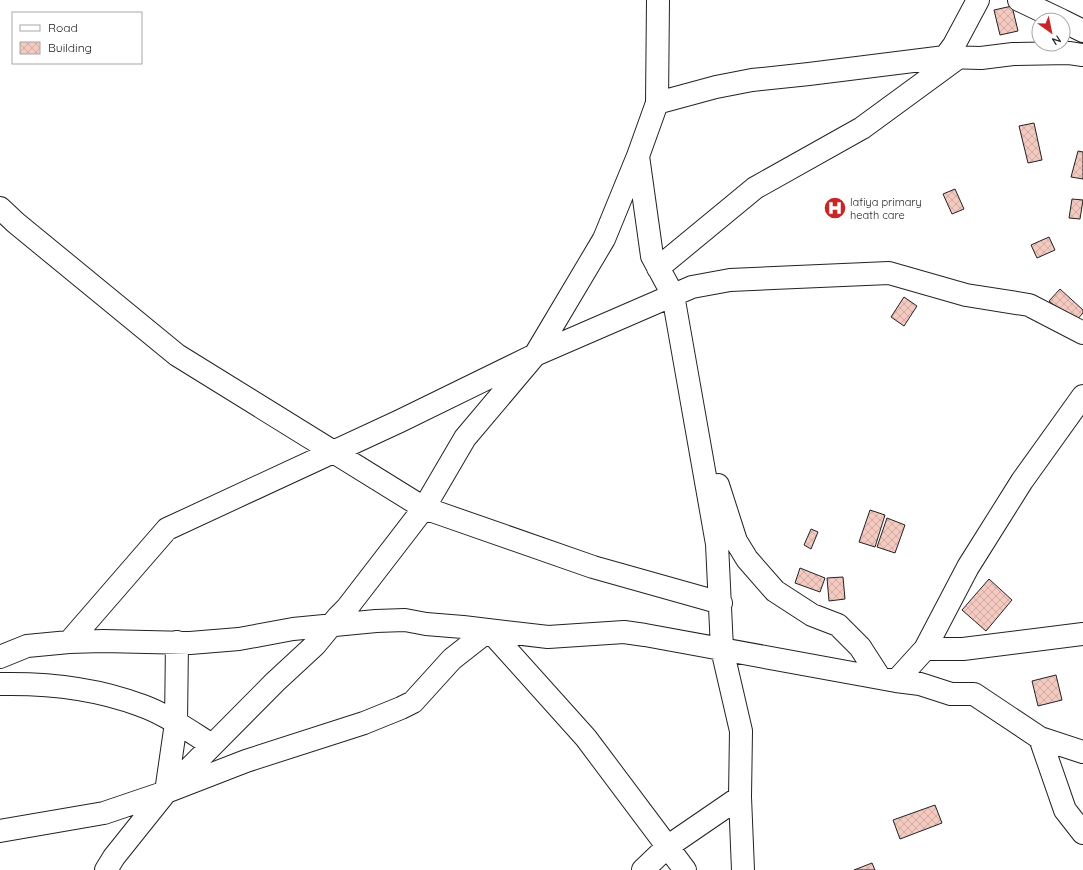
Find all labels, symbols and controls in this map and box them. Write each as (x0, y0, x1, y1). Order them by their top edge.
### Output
legend (12, 12, 142, 64)
north arrow (1031, 12, 1071, 52)
text: Road (48, 20, 78, 35)
text: N (1049, 32, 1064, 48)
text: Building (48, 40, 92, 55)
hospital icon: lafiya primary heath care (822, 195, 848, 221)
place label: lafiya primary heath care (850, 195, 922, 222)

